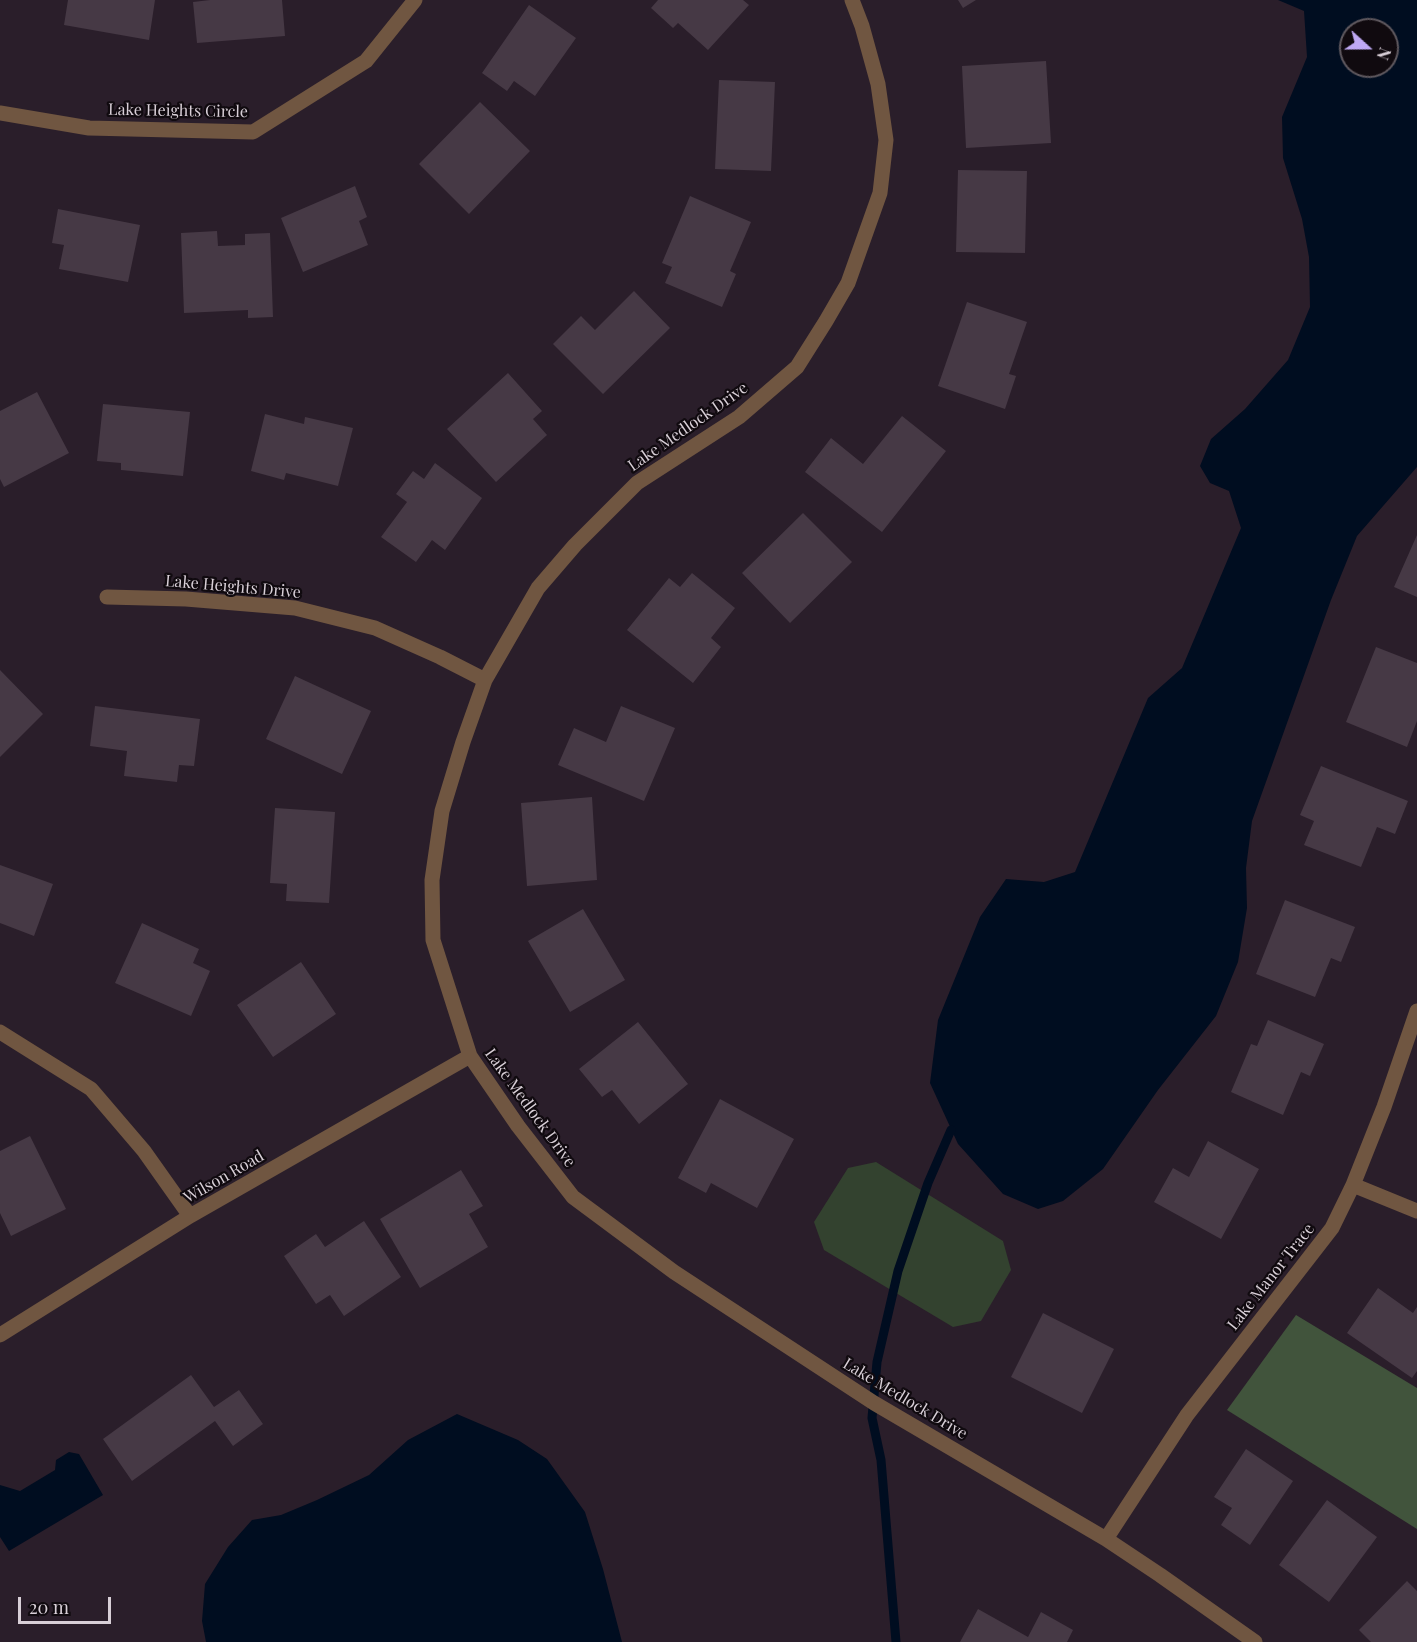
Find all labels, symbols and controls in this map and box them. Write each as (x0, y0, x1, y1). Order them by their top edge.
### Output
north arrow (1339, 18, 1399, 78)
text: N (1373, 45, 1396, 63)
street label: Lake Heights Circle (108, 100, 248, 122)
street label: Lake Medlock Drive (624, 378, 752, 476)
street label: Lake Heights Drive (164, 572, 302, 602)
street label: Lake Medlock Drive (481, 1045, 579, 1171)
street label: Wilson Road (181, 1146, 267, 1208)
street label: Lake Manor Trace (1223, 1220, 1319, 1334)
street label: Lake Medlock Drive (839, 1354, 971, 1444)
scale bar (21, 1585, 114, 1623)
text: 20 m (29, 1595, 69, 1619)

